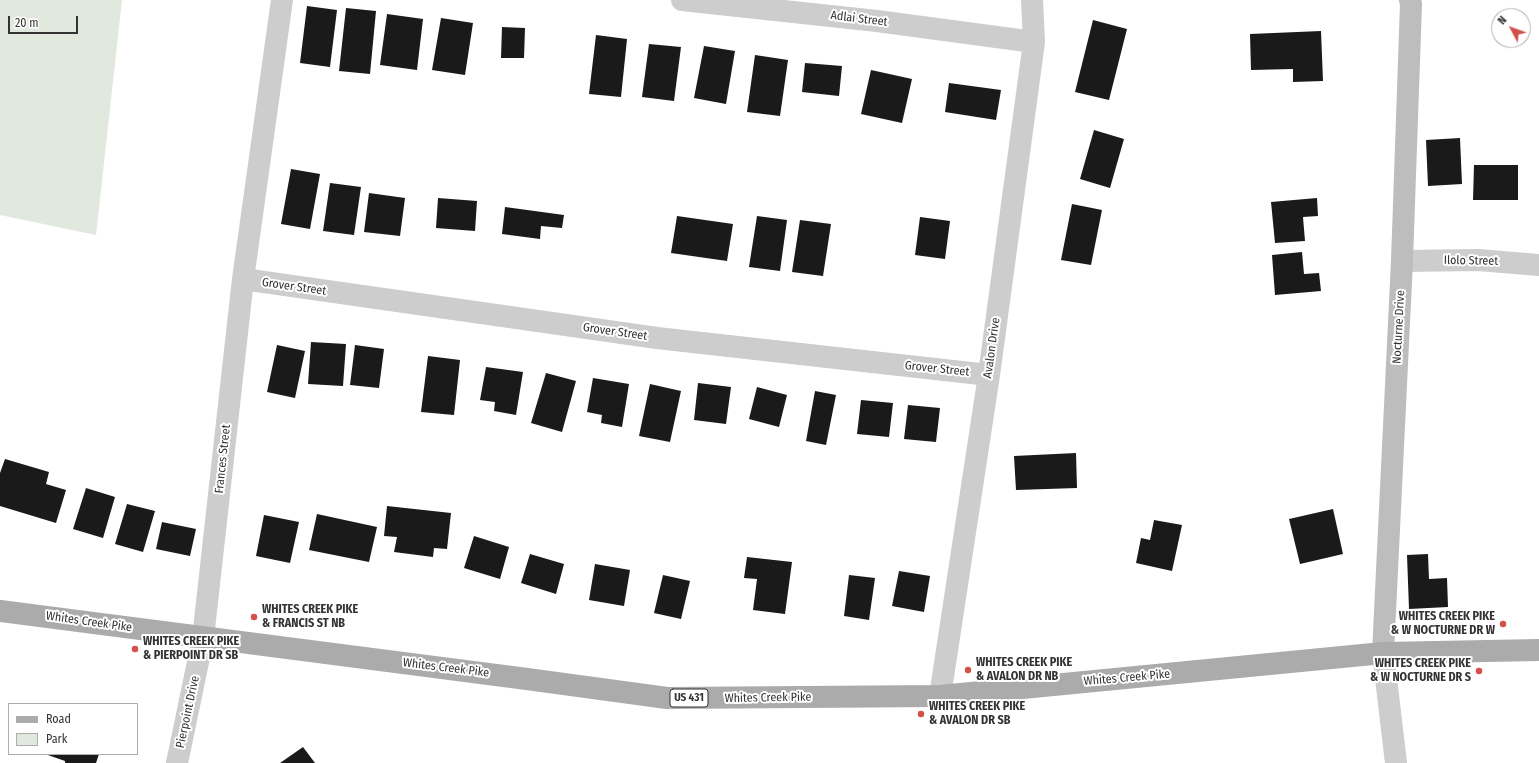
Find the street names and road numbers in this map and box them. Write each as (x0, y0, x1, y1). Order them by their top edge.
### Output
street label: Adlai Street (830, 8, 888, 30)
street label: Ilolo Street (1444, 253, 1498, 269)
street label: Grover Street (261, 275, 327, 299)
street label: Nocturne Drive (1390, 290, 1408, 364)
street label: Avalon Drive (981, 317, 1003, 379)
street label: Grover Street (582, 320, 648, 344)
street label: Grover Street (904, 358, 970, 380)
street label: Frances Street (212, 424, 234, 494)
street label: Whites Creek Pike (45, 609, 133, 635)
street label: Whites Creek Pike (402, 656, 490, 680)
street label: Whites Creek Pike (1083, 667, 1171, 689)
street label: Pierpoint Drive (173, 675, 203, 749)
road number: US 431 (670, 689, 708, 707)
street label: Whites Creek Pike (725, 690, 811, 706)

